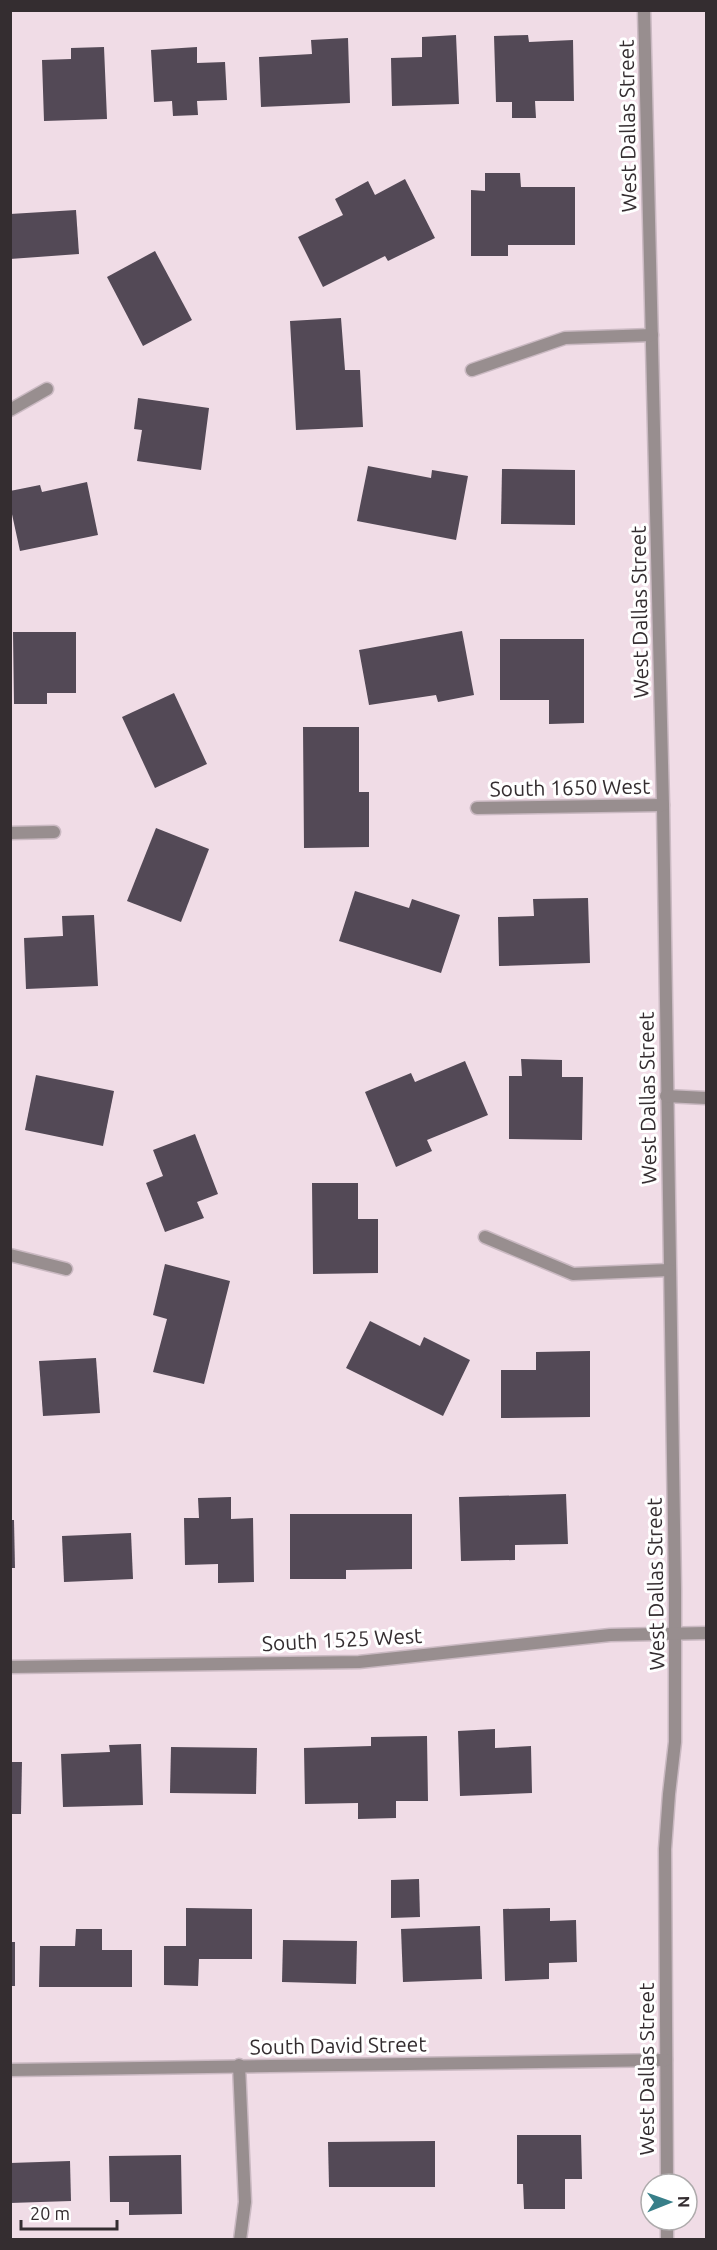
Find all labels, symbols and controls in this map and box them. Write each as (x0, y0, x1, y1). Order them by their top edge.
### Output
street label: West Dallas Street (613, 39, 641, 213)
street label: West Dallas Street (625, 525, 653, 699)
street label: South 1650 West (490, 774, 650, 800)
street label: West Dallas Street (633, 1011, 661, 1185)
street label: West Dallas Street (641, 1497, 669, 1671)
street label: South 1525 West (261, 1623, 423, 1655)
street label: West Dallas Street (634, 1983, 658, 2155)
street label: South David Street (249, 2031, 427, 2059)
north arrow (639, 2172, 699, 2232)
scale bar (21, 2193, 117, 2231)
text: N (675, 2196, 693, 2208)
text: 20 m (30, 2203, 70, 2223)

